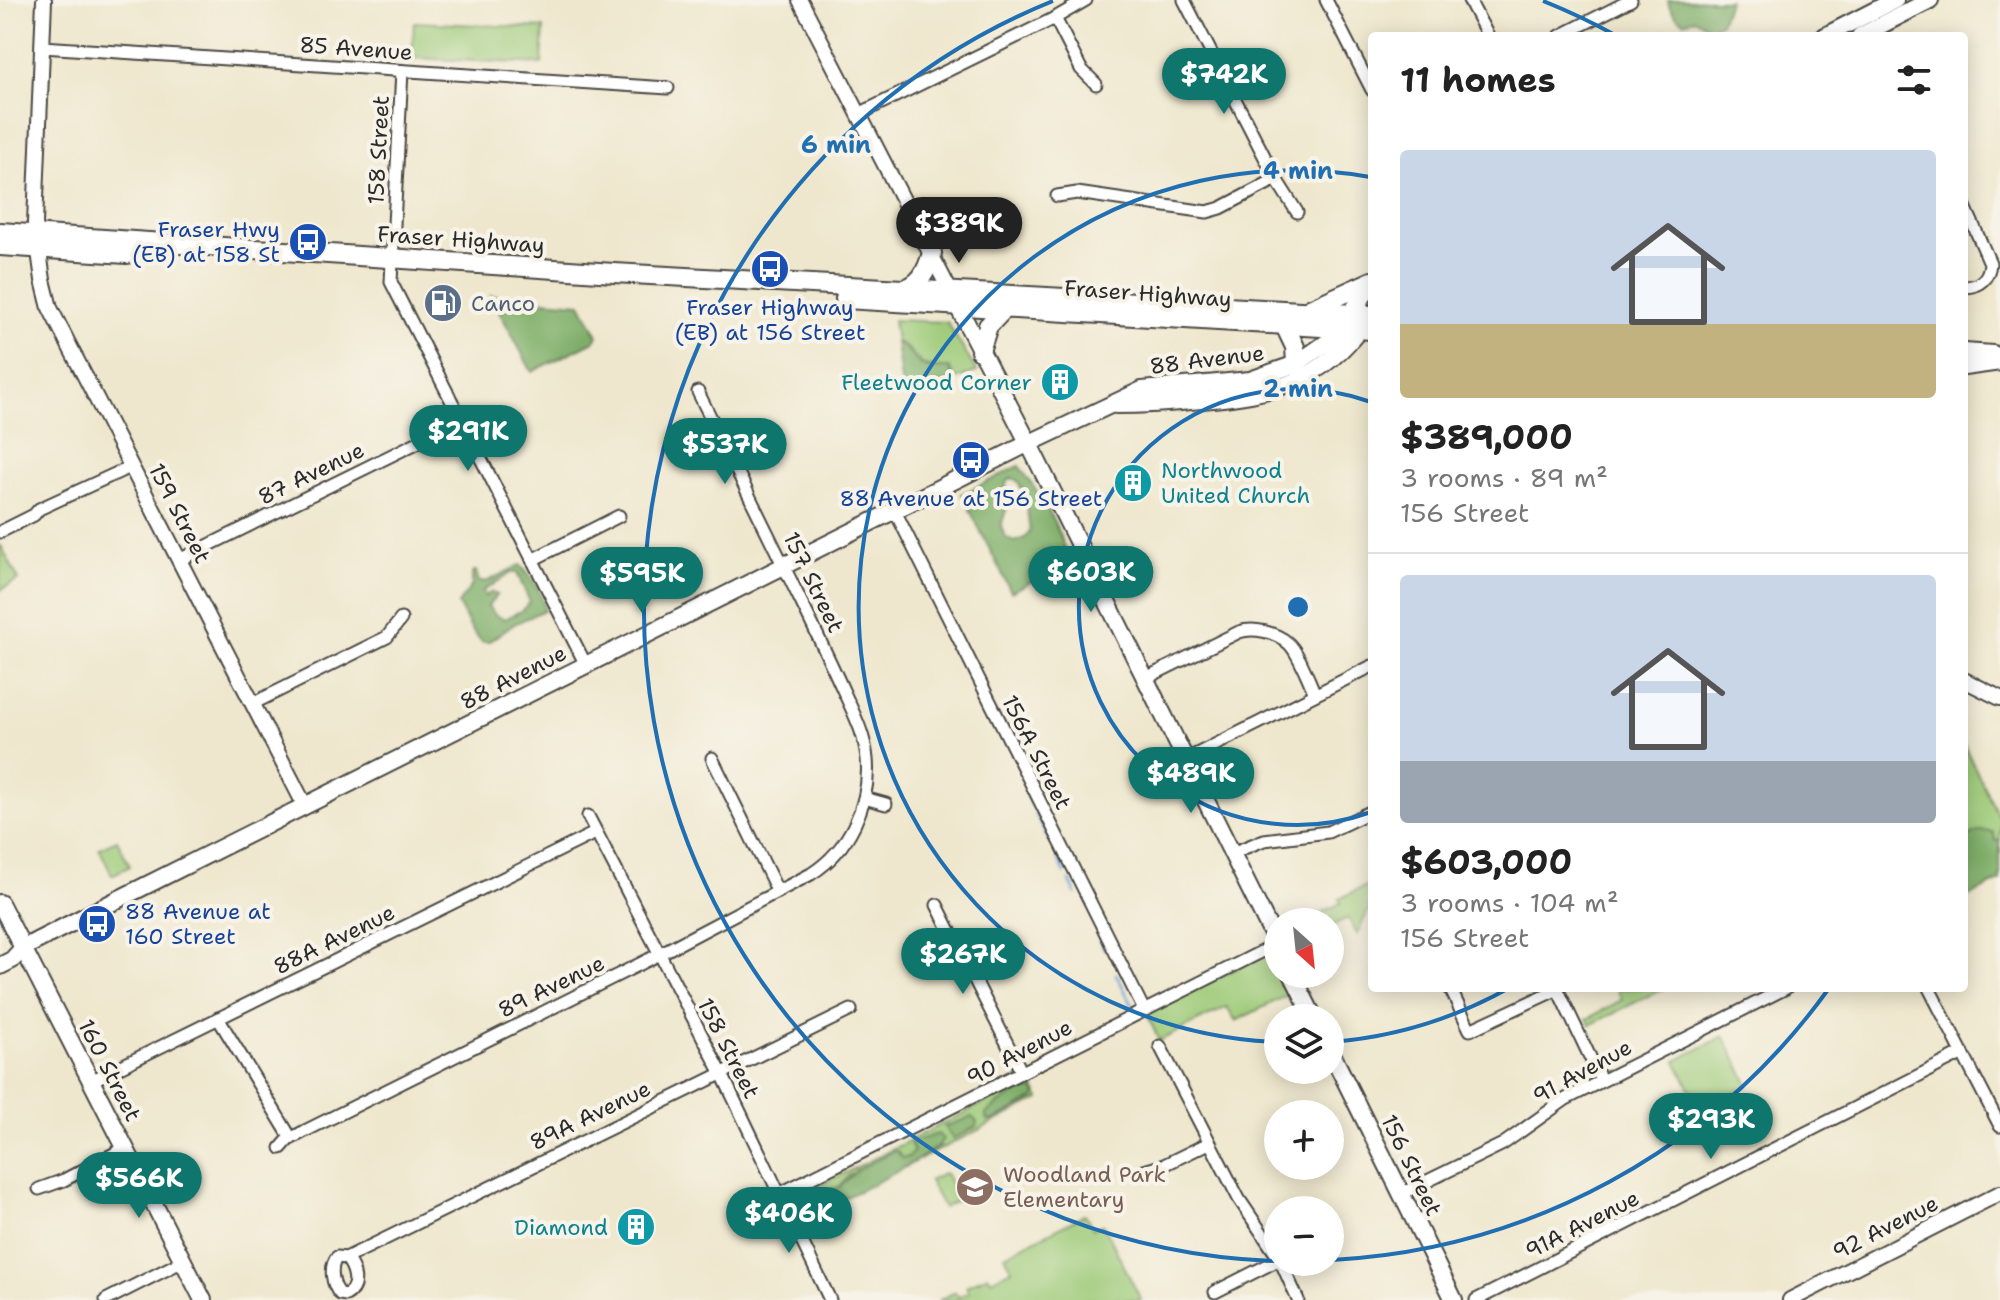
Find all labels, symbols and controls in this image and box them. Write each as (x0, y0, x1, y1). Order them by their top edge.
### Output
street label: 85 Avenue (298, 30, 414, 67)
pin: $742K (1168, 48, 1280, 116)
text: $742K (1180, 56, 1268, 91)
text: 11 homes (1400, 57, 1556, 103)
icon: filters (1892, 58, 1936, 102)
street label: 158 Street (361, 95, 396, 205)
text: 6 min (801, 129, 871, 161)
text: 4 min (1263, 155, 1333, 187)
pin: $389K (903, 197, 1015, 265)
icon: home (1596, 202, 1740, 346)
text: $389K (914, 205, 1004, 240)
place label: Fraser Hwy (EB) at 158 St (132, 215, 280, 269)
street label: Fraser Highway (376, 219, 546, 260)
bus stop icon: Fraser Hwy (EB) at 158 St (287, 221, 329, 263)
bus stop icon: Fraser Highway (EB) at 156 Street (749, 248, 791, 290)
street label: Fraser Highway (1063, 273, 1233, 314)
fuel station icon: Canco (422, 282, 464, 324)
place label: Canco (471, 289, 535, 318)
place label: Fraser Highway (EB) at 156 Street (674, 293, 866, 347)
street label: 88 Avenue (1148, 338, 1266, 381)
building icon: Fleetwood Corner (1039, 361, 1081, 403)
place label: Fleetwood Corner (841, 368, 1032, 397)
text: 2 min (1263, 373, 1333, 405)
pin: $291K (412, 405, 524, 473)
text: $291K (427, 413, 509, 448)
text: $389,000 (1400, 414, 1573, 460)
pin: $537K (669, 418, 781, 486)
text: $537K (682, 426, 768, 461)
street label: 87 Avenue (253, 435, 369, 512)
bus stop icon: 88 Avenue at 156 Street (950, 439, 992, 481)
place label: Northwood United Church (1161, 456, 1310, 510)
street label: 159 Street (142, 458, 217, 568)
text: 3 rooms · 89 m² (1400, 460, 1608, 495)
building icon: Northwood United Church (1112, 462, 1154, 504)
place label: 88 Avenue at 156 Street (840, 484, 1102, 513)
text: 156 Street (1400, 495, 1529, 530)
street label: 157 Street (777, 527, 850, 637)
pin: $603K (1035, 546, 1147, 614)
pin: $595K (586, 547, 698, 615)
text: $603K (1046, 554, 1136, 589)
text: $595K (599, 555, 685, 590)
centre of rings (1284, 593, 1312, 621)
icon: home (1596, 627, 1740, 771)
street label: 88 Avenue (455, 638, 571, 717)
street label: 156A Street (995, 690, 1078, 815)
pin: $489K (1135, 747, 1247, 815)
text: $489K (1146, 755, 1236, 790)
text: $603,000 (1400, 839, 1572, 885)
text: 3 rooms · 104 m² (1400, 885, 1619, 920)
place label: 88 Avenue at 160 Street (125, 897, 271, 951)
street label: 88A Avenue (269, 898, 400, 981)
bus stop icon: 88 Avenue at 160 Street (76, 903, 118, 945)
north arrow (1264, 908, 1344, 988)
map controls (1264, 908, 1344, 1276)
text: 156 Street (1400, 920, 1529, 955)
pin: $267K (907, 928, 1019, 996)
text: $267K (919, 936, 1007, 971)
street label: 89 Avenue (493, 948, 609, 1025)
street label: 158 Street (691, 993, 766, 1104)
button: layers (1264, 1004, 1344, 1084)
street label: 90 Avenue (961, 1013, 1077, 1092)
street label: 160 Street (71, 1014, 148, 1126)
street label: 91 Avenue (1528, 1032, 1637, 1111)
street label: 89A Avenue (525, 1074, 655, 1157)
pin: $293K (1655, 1093, 1767, 1161)
button: + (1264, 1100, 1344, 1180)
text: $293K (1667, 1101, 1755, 1136)
street label: 156 Street (1375, 1110, 1449, 1221)
pin: $566K (83, 1152, 195, 1220)
text: $566K (95, 1160, 183, 1195)
place label: Woodland Park Elementary (1003, 1160, 1166, 1214)
school or university icon: Woodland Park Elementary (954, 1166, 996, 1208)
street label: 91A Avenue (1520, 1183, 1644, 1266)
pin: $406K (733, 1187, 845, 1255)
street label: 92 Avenue (1828, 1188, 1943, 1266)
text: $406K (744, 1195, 834, 1230)
button: − (1264, 1196, 1344, 1276)
building icon: Diamond (615, 1206, 657, 1248)
place label: Diamond (514, 1213, 608, 1242)

